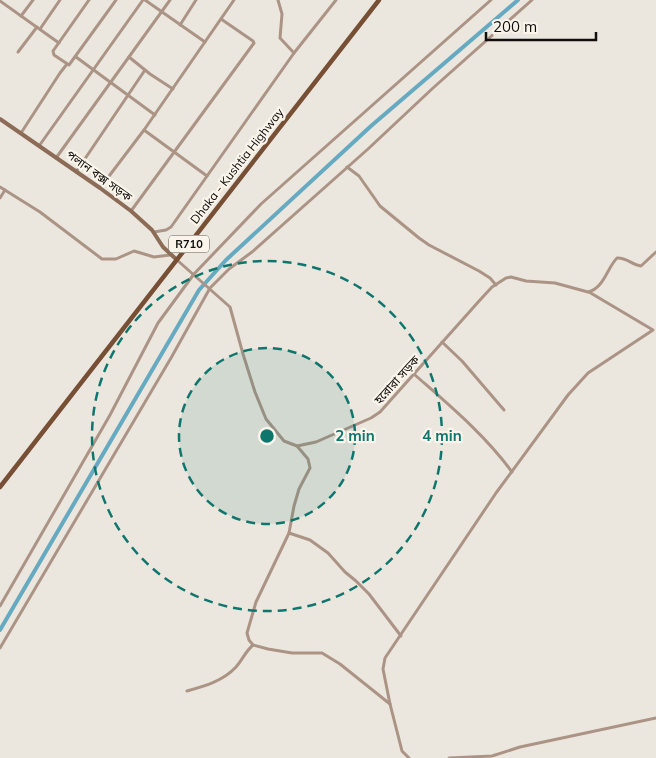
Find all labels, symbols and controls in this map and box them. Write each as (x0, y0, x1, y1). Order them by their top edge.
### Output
scale bar (486, 10, 596, 42)
text: 200 m (493, 17, 537, 36)
street label: Dhaka - Kushtia Highway (187, 104, 287, 227)
street label: পলান বক্স সড়ক (63, 147, 135, 205)
road number: R710 (169, 235, 209, 252)
street label: হরোরা সড়ক (370, 352, 423, 408)
text: 2 min (335, 426, 375, 445)
text: 4 min (422, 426, 462, 445)
centre of rings (258, 427, 276, 445)

